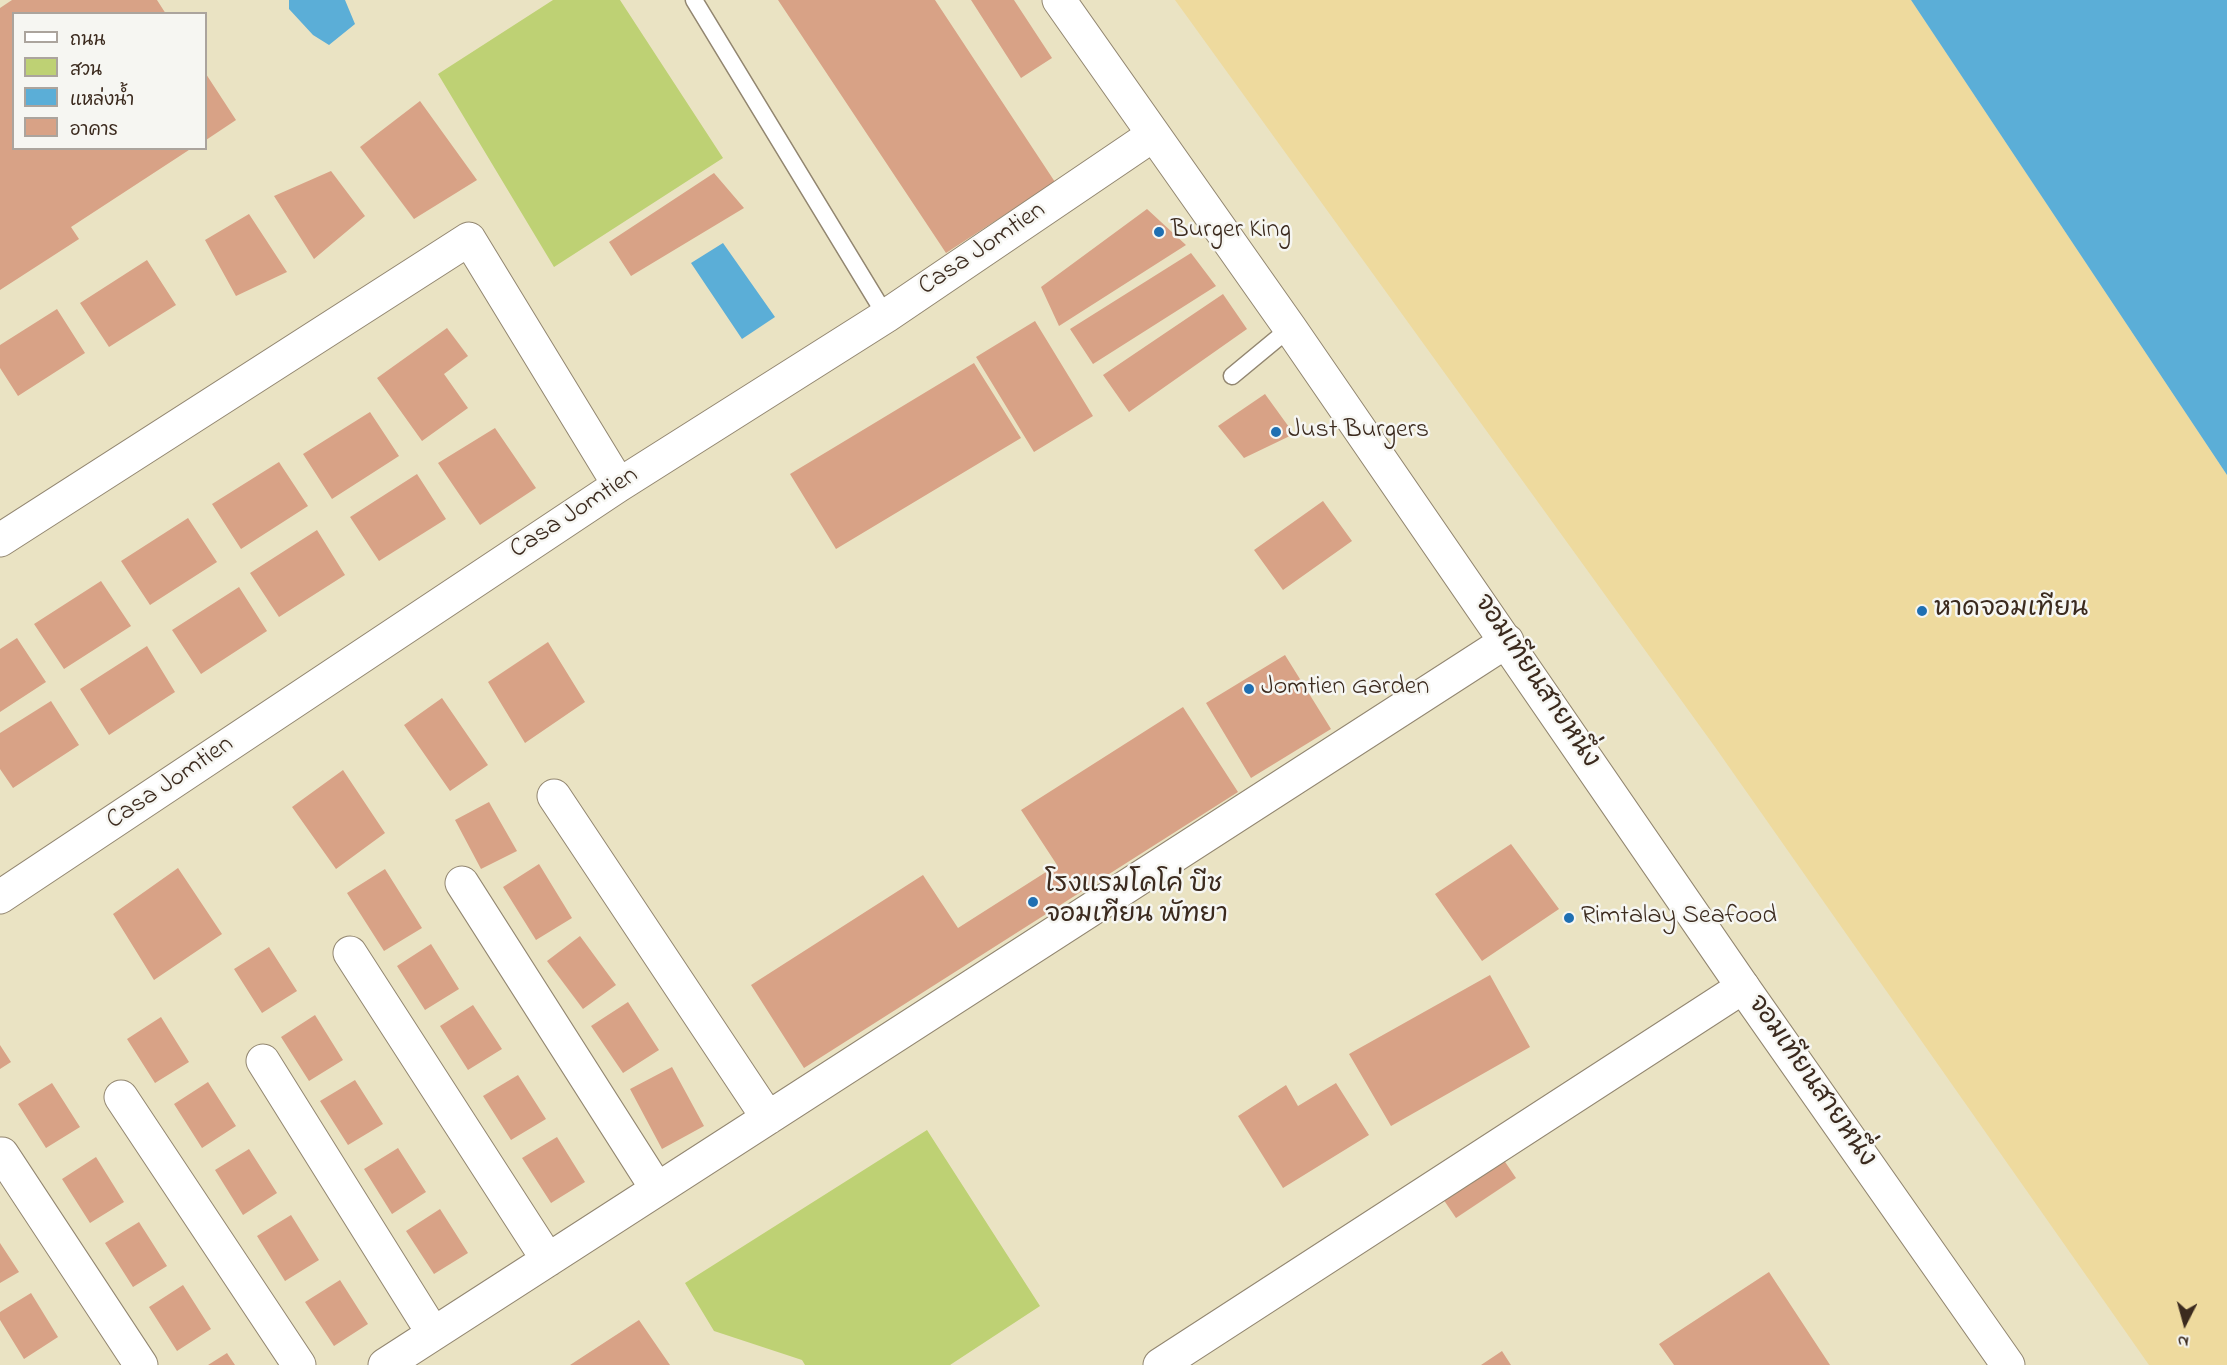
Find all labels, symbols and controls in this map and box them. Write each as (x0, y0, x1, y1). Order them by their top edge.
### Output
legend (12, 12, 207, 150)
text: ถนน (70, 28, 105, 54)
text: สวน (70, 58, 102, 84)
text: แหล่งน้ำ (70, 88, 134, 114)
text: อาคาร (70, 118, 118, 144)
street label: Casa Jomtien (914, 196, 1052, 304)
place label: Burger King (1171, 216, 1291, 248)
marker: Burger King (1152, 225, 1166, 239)
place label: Just Burgers (1288, 416, 1429, 448)
marker: Just Burgers (1269, 425, 1283, 439)
street label: Casa Jomtien (505, 461, 645, 567)
street label: จอมเทียนสายหนึ่ง (1465, 589, 1605, 775)
place label: หาดจอมเทียน (1934, 595, 2088, 627)
marker: หาดจอมเทียน (1915, 604, 1929, 618)
place label: Jomtien Garden (1261, 673, 1429, 705)
marker: Jomtien Garden (1242, 682, 1256, 696)
street label: Casa Jomtien (102, 730, 240, 838)
place label: โรงแรมโคโค่ บีช จอมเทียน พัทยา (1045, 871, 1228, 933)
marker: โรงแรมโคโค่ บีช จอมเทียน พัทยา (1026, 895, 1040, 909)
place label: Rimtalay Seafood (1581, 902, 1777, 934)
marker: Rimtalay Seafood (1562, 911, 1576, 925)
street label: จอมเทียนสายหนึ่ง (1739, 990, 1881, 1174)
north arrow (2155, 1293, 2215, 1353)
text: N (2176, 1328, 2190, 1353)

